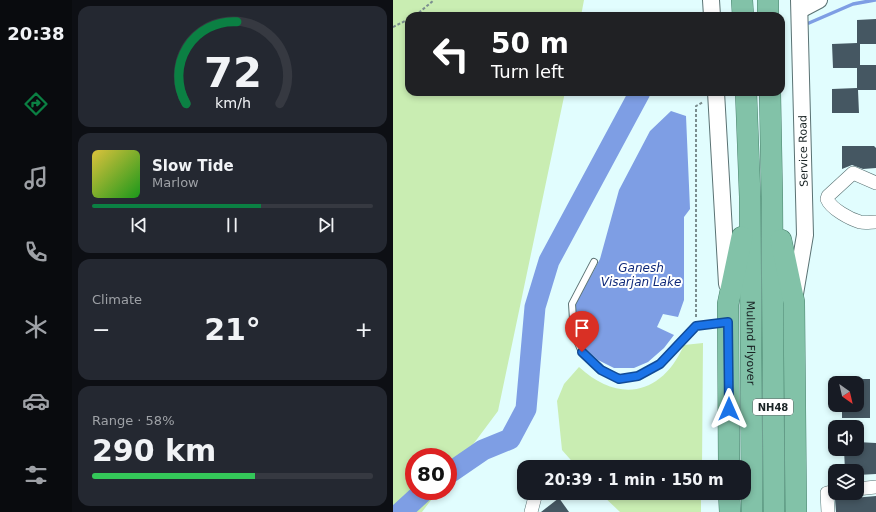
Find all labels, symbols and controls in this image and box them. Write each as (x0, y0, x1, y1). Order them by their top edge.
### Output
text: 20:38 (7, 23, 65, 44)
text: 50 m (491, 27, 569, 60)
icon: left (425, 28, 477, 80)
text: 72 (204, 48, 261, 97)
text: Turn left (491, 61, 564, 82)
icon: directions (22, 90, 50, 118)
text: km/h (214, 95, 251, 111)
street label: Service Road (796, 115, 811, 187)
text: Slow Tide (152, 157, 234, 175)
icon: music (22, 164, 50, 192)
text: Marlow (152, 175, 199, 190)
icon: previous (128, 214, 150, 236)
icon: pause (221, 214, 243, 236)
icon: next (315, 214, 337, 236)
icon: phone (22, 238, 50, 266)
water label: Ganesh Visarjan Lake (601, 261, 681, 289)
text: Climate (92, 292, 142, 307)
street label: Mulund Flyover (744, 301, 757, 386)
pin (565, 311, 599, 352)
text: 21° (204, 312, 261, 347)
icon: climate (22, 313, 50, 341)
text: − (92, 317, 110, 342)
text: + (355, 317, 373, 342)
icon: arrive (571, 317, 593, 339)
north arrow (828, 376, 864, 412)
map controls (828, 376, 864, 500)
icon: car (22, 387, 50, 415)
position arrow (708, 388, 750, 430)
road number: NH48 (753, 399, 793, 415)
text: Range · 58% (92, 413, 175, 428)
button: sound (828, 420, 864, 456)
text: 290 km (92, 433, 216, 468)
speed limit sign: 80 (405, 448, 457, 500)
icon: filters (22, 461, 50, 489)
button: layers (828, 464, 864, 500)
text: 20:39 · 1 min · 150 m (544, 471, 724, 489)

